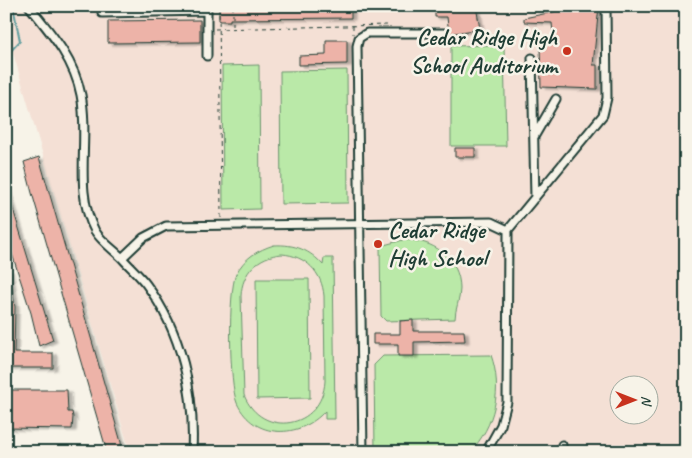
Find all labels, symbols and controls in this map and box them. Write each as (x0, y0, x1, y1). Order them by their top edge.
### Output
place label: Cedar Ridge High School Auditorium (410, 22, 559, 80)
marker: Cedar Ridge High School Auditorium (561, 45, 573, 57)
place label: Cedar Ridge High School (388, 215, 491, 273)
marker: Cedar Ridge High School (372, 238, 384, 250)
north arrow (610, 376, 660, 426)
text: N (638, 396, 655, 407)

